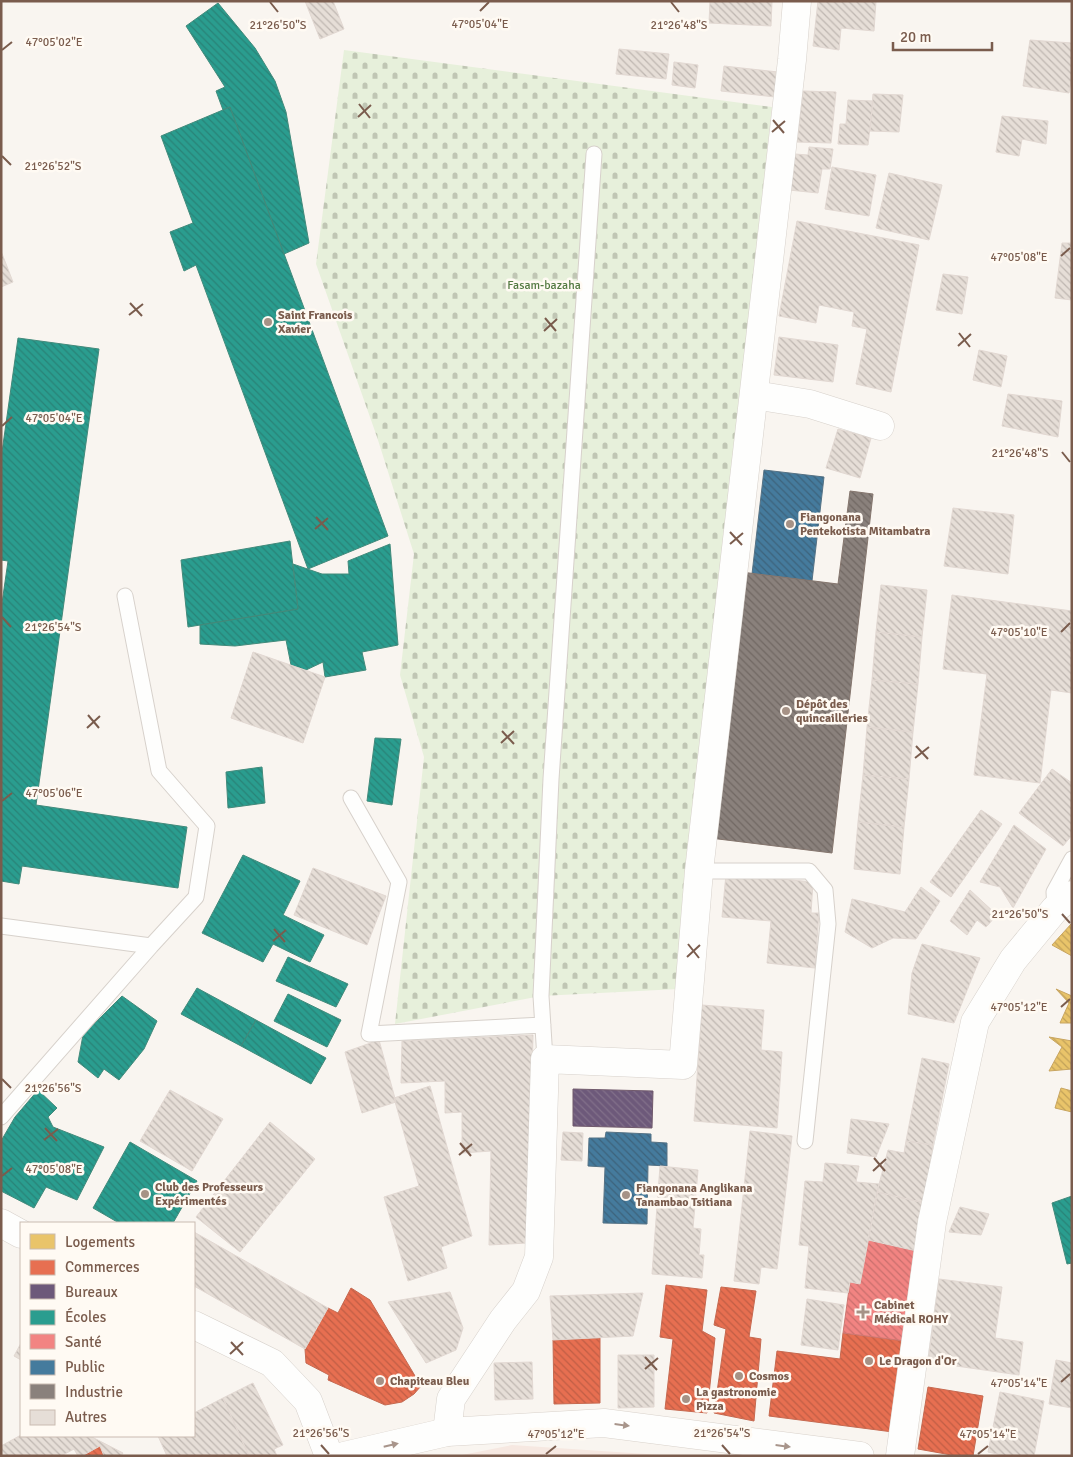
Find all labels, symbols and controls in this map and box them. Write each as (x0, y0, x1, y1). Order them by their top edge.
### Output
text: 47°05'04"E (451, 17, 509, 32)
text: 21°26'50"S (249, 18, 307, 33)
text: 21°26'48"S (650, 18, 708, 33)
scale bar (893, 20, 992, 52)
text: 20 m (900, 28, 931, 46)
text: 47°05'02"E (25, 35, 83, 50)
text: 21°26'52"S (24, 159, 82, 174)
text: 47°05'08"E (990, 250, 1048, 265)
park label: Fasam-bazaha (507, 278, 581, 293)
place label: Saint Francois Xavier (278, 308, 353, 337)
marker: Saint Francois Xavier (262, 316, 274, 328)
text: 47°05'04"E (25, 411, 83, 426)
text: 21°26'48"S (991, 446, 1049, 461)
place label: Fiangonana Pentekotista Mitambatra (800, 510, 930, 539)
marker: Fiangonana Pentekotista Mitambatra (784, 518, 796, 530)
text: 21°26'54"S (24, 620, 82, 635)
text: 47°05'10"E (990, 625, 1048, 640)
place label: Dépôt des quincailleries (796, 697, 868, 726)
marker: Dépôt des quincailleries (780, 705, 792, 717)
text: 47°05'06"E (25, 786, 83, 801)
text: 21°26'50"S (991, 907, 1049, 922)
text: 47°05'12"E (990, 1000, 1048, 1015)
text: 21°26'56"S (24, 1081, 82, 1096)
text: 47°05'08"E (25, 1162, 83, 1177)
place label: Club des Professeurs Expérimentés (155, 1180, 264, 1209)
place label: Fiangonana Anglikana Tanambao Tsitiana (636, 1181, 752, 1210)
marker: Club des Professeurs Expérimentés (139, 1188, 151, 1200)
marker: Fiangonana Anglikana Tanambao Tsitiana (620, 1189, 632, 1201)
legend (20, 1222, 195, 1437)
text: Logements (65, 1233, 136, 1251)
text: Commerces (65, 1258, 140, 1276)
text: Bureaux (65, 1283, 118, 1301)
place label: Cabinet Médical ROHY (874, 1298, 949, 1327)
marker: Cabinet Médical ROHY (856, 1305, 870, 1319)
text: Écoles (65, 1307, 107, 1326)
text: Santé (65, 1333, 102, 1351)
place label: Le Dragon d'Or (879, 1354, 957, 1369)
marker: Le Dragon d'Or (863, 1355, 875, 1367)
text: Public (65, 1358, 105, 1376)
place label: Cosmos (749, 1369, 790, 1384)
marker: Cosmos (733, 1370, 745, 1382)
place label: Chapiteau Bleu (390, 1374, 470, 1389)
marker: Chapiteau Bleu (374, 1375, 386, 1387)
text: 47°05'14"E (990, 1376, 1048, 1391)
text: Industrie (65, 1383, 123, 1401)
place label: La gastronomie Pizza (696, 1385, 776, 1414)
marker: La gastronomie Pizza (680, 1393, 692, 1405)
text: Autres (65, 1408, 107, 1426)
one-way arrow (614, 1421, 630, 1429)
text: 21°26'56"S (292, 1426, 350, 1441)
text: 21°26'54"S (693, 1426, 751, 1441)
text: 47°05'12"E (527, 1427, 585, 1442)
text: 47°05'14"E (959, 1427, 1017, 1442)
one-way arrow (384, 1441, 399, 1449)
one-way arrow (775, 1442, 791, 1450)

